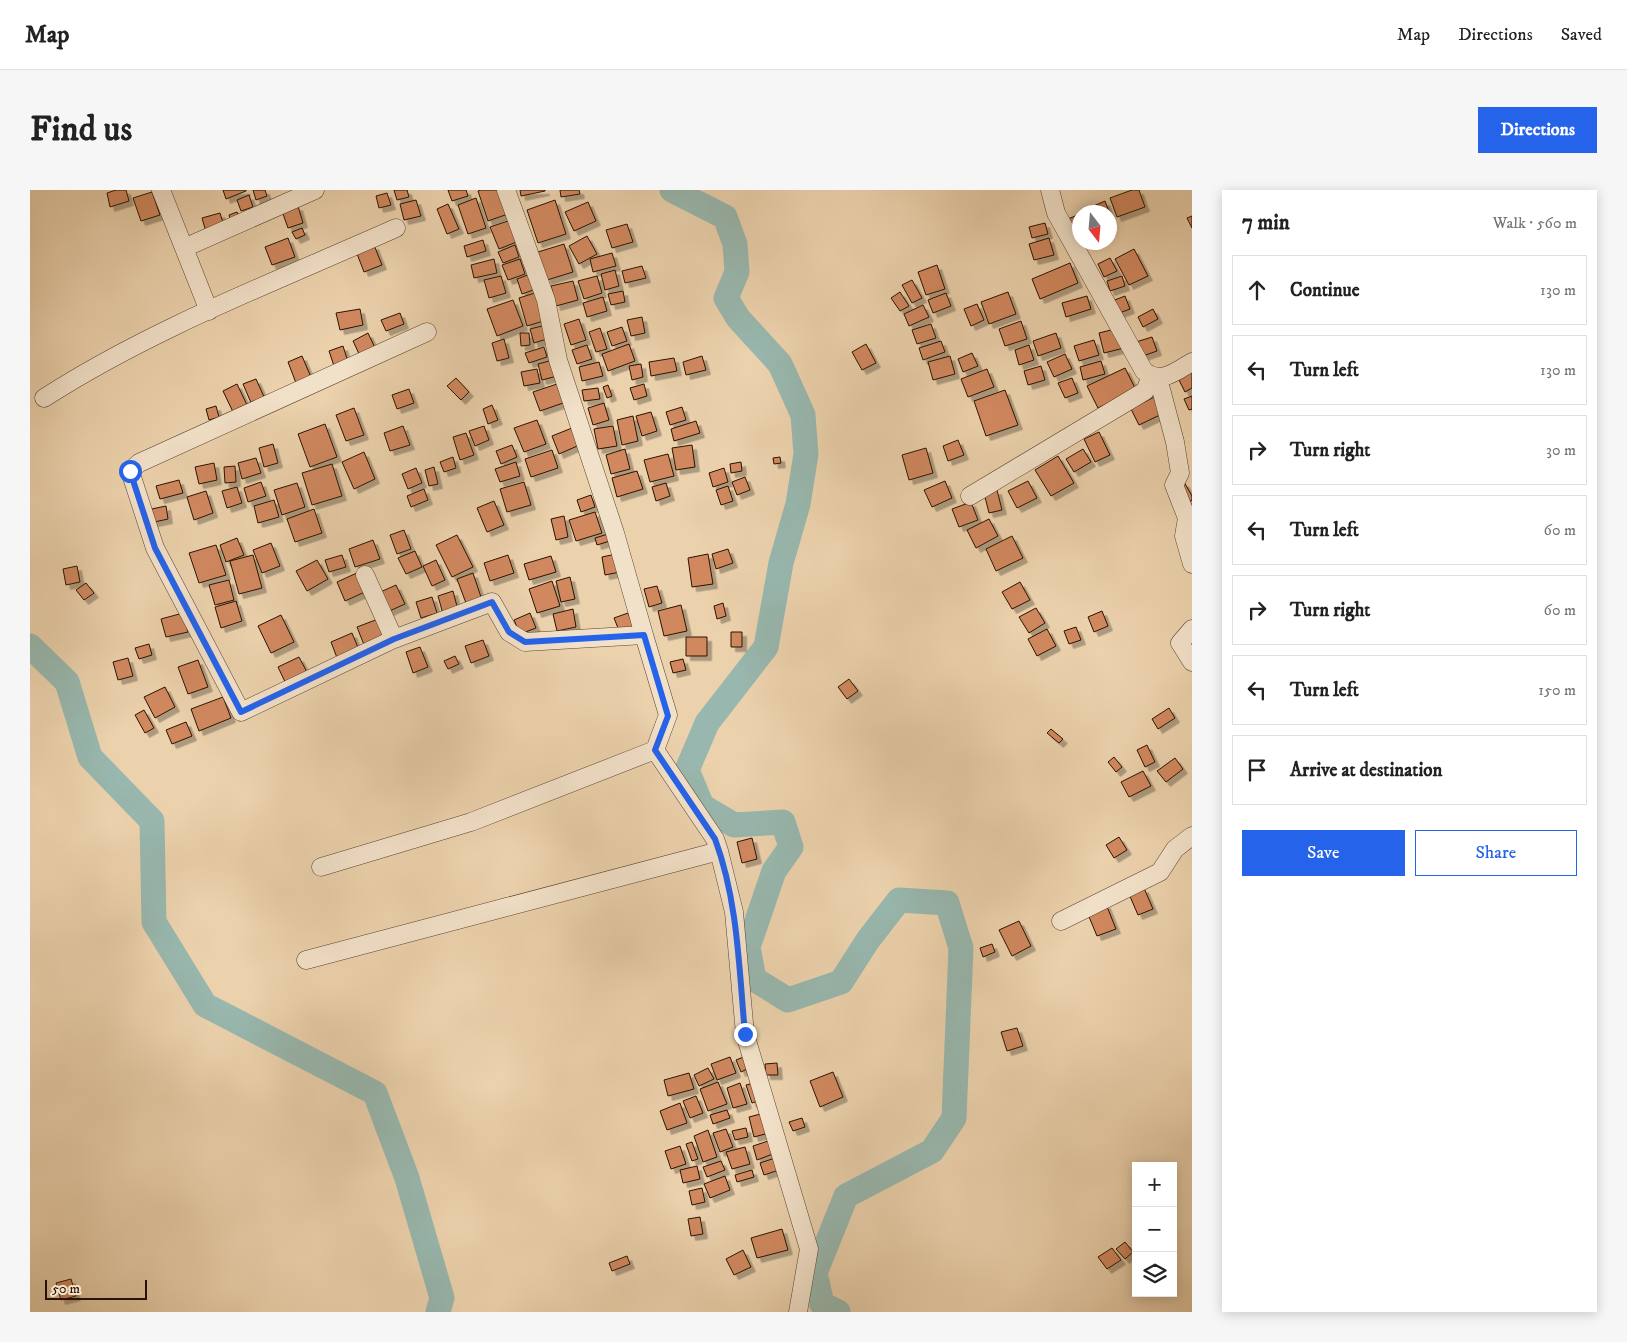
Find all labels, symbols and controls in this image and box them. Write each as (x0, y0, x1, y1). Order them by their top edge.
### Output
text: Map (25, 20, 69, 50)
text: Map (1397, 24, 1430, 46)
text: Directions (1458, 24, 1533, 46)
text: Saved (1561, 24, 1602, 46)
button: Directions (1478, 107, 1597, 153)
text: Find us (30, 108, 132, 152)
north arrow (1072, 205, 1117, 250)
text: 7 min (1242, 210, 1290, 236)
text: Walk · 560 m (1493, 213, 1577, 233)
icon: ahead (1243, 276, 1271, 304)
text: Continue (1290, 279, 1360, 302)
text: 130 m (1540, 280, 1576, 300)
icon: left (1243, 356, 1271, 384)
text: Turn left (1290, 359, 1359, 382)
text: 130 m (1540, 360, 1576, 380)
icon: right (1243, 436, 1271, 464)
text: Turn right (1290, 439, 1370, 462)
text: 30 m (1546, 440, 1576, 460)
route start (119, 460, 142, 483)
icon: left (1243, 516, 1271, 544)
text: Turn left (1290, 519, 1359, 542)
text: 60 m (1544, 520, 1576, 540)
icon: right (1243, 596, 1271, 624)
text: Turn right (1290, 599, 1370, 622)
text: 60 m (1544, 600, 1576, 620)
icon: left (1243, 676, 1271, 704)
text: Turn left (1290, 679, 1359, 702)
text: 150 m (1538, 680, 1576, 700)
icon: arrive (1243, 756, 1271, 784)
text: Arrive at destination (1290, 759, 1442, 782)
button: Save (1242, 830, 1405, 876)
button: Share (1415, 830, 1577, 876)
route end (734, 1023, 757, 1046)
map controls (1132, 1162, 1177, 1297)
button: + (1132, 1162, 1177, 1207)
button: − (1132, 1207, 1177, 1252)
button: layers (1132, 1252, 1177, 1297)
scale bar (45, 1277, 148, 1300)
text: 50 m (52, 1280, 80, 1298)

